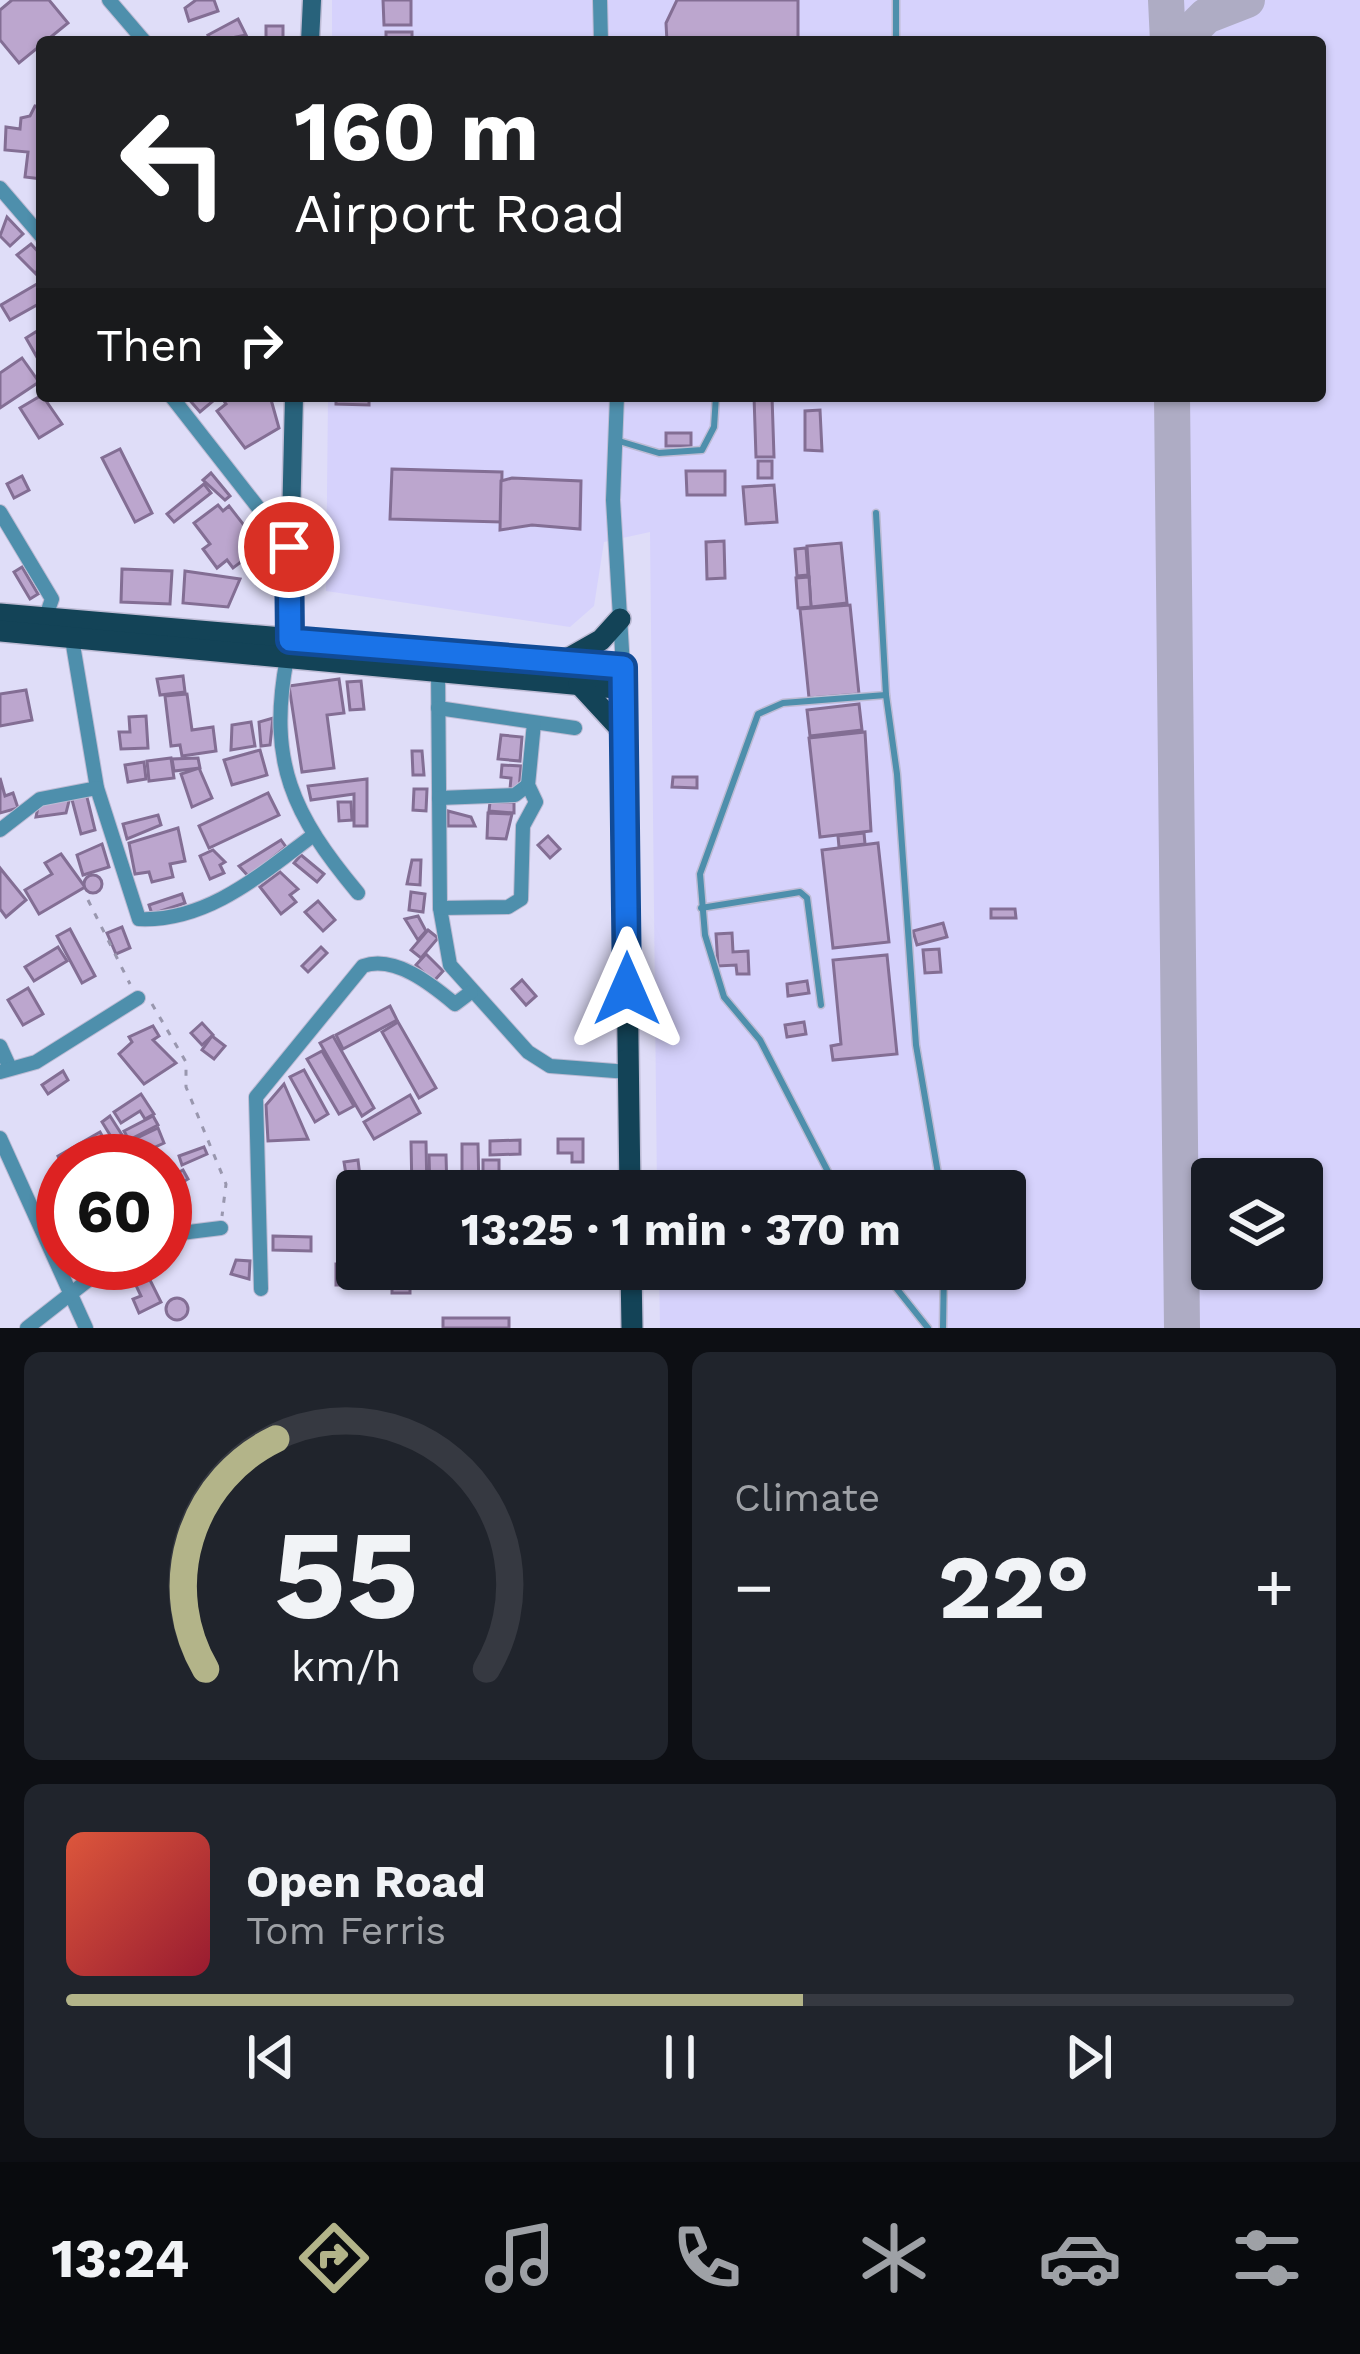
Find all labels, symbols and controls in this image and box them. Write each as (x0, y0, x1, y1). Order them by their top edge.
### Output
text: 160 m (294, 82, 539, 180)
icon: left (96, 84, 252, 240)
text: Airport Road (294, 182, 626, 245)
icon: right (228, 312, 294, 378)
text: Then (96, 319, 204, 372)
pin (238, 496, 340, 598)
icon: arrive (256, 514, 322, 580)
position arrow (564, 926, 690, 1052)
speed limit sign: 60 (36, 1134, 192, 1290)
map controls (1191, 1158, 1323, 1290)
button: layers (1191, 1158, 1323, 1290)
text: 13:25 · 1 min · 370 m (461, 1203, 901, 1256)
text: Climate (734, 1475, 880, 1520)
text: 55 (273, 1502, 419, 1648)
text: 22° (938, 1534, 1090, 1640)
text: − (734, 1549, 774, 1626)
text: + (1254, 1549, 1294, 1626)
text: km/h (291, 1641, 401, 1691)
text: Open Road (246, 1855, 486, 1908)
text: Tom Ferris (246, 1908, 446, 1953)
icon: previous (238, 2024, 304, 2090)
icon: pause (647, 2024, 713, 2090)
icon: next (1056, 2024, 1122, 2090)
icon: directions (292, 2216, 376, 2300)
icon: music (478, 2216, 562, 2300)
icon: phone (665, 2216, 749, 2300)
icon: climate (852, 2216, 936, 2300)
icon: car (1038, 2216, 1122, 2300)
icon: filters (1225, 2216, 1309, 2300)
text: 13:24 (51, 2227, 189, 2290)

